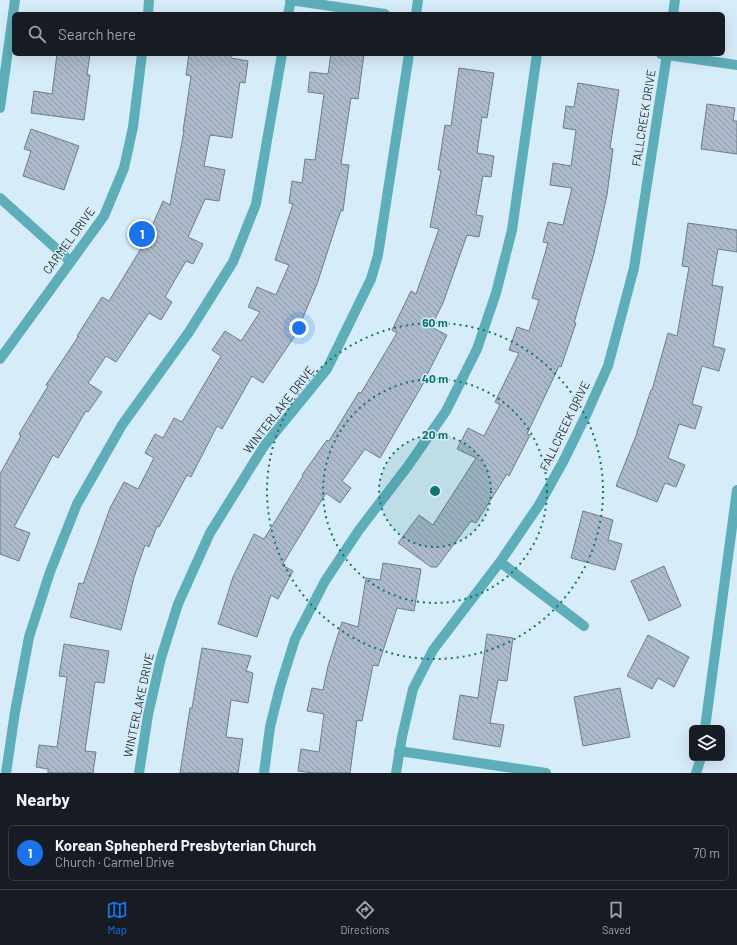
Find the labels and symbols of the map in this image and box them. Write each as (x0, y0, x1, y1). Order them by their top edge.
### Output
street label: FALLCREEK DRIVE (628, 68, 658, 167)
street label: CARMEL DRIVE (39, 204, 97, 276)
pin: 1 (129, 219, 155, 249)
text: 60 m (422, 315, 448, 329)
your location (289, 318, 309, 338)
street label: WINTERLAKE DRIVE (240, 363, 317, 456)
text: 40 m (422, 371, 448, 385)
street label: FALLCREEK DRIVE (536, 378, 592, 473)
text: 20 m (422, 427, 448, 441)
centre of rings (428, 484, 442, 498)
street label: WINTERLAKE DRIVE (120, 651, 156, 758)

